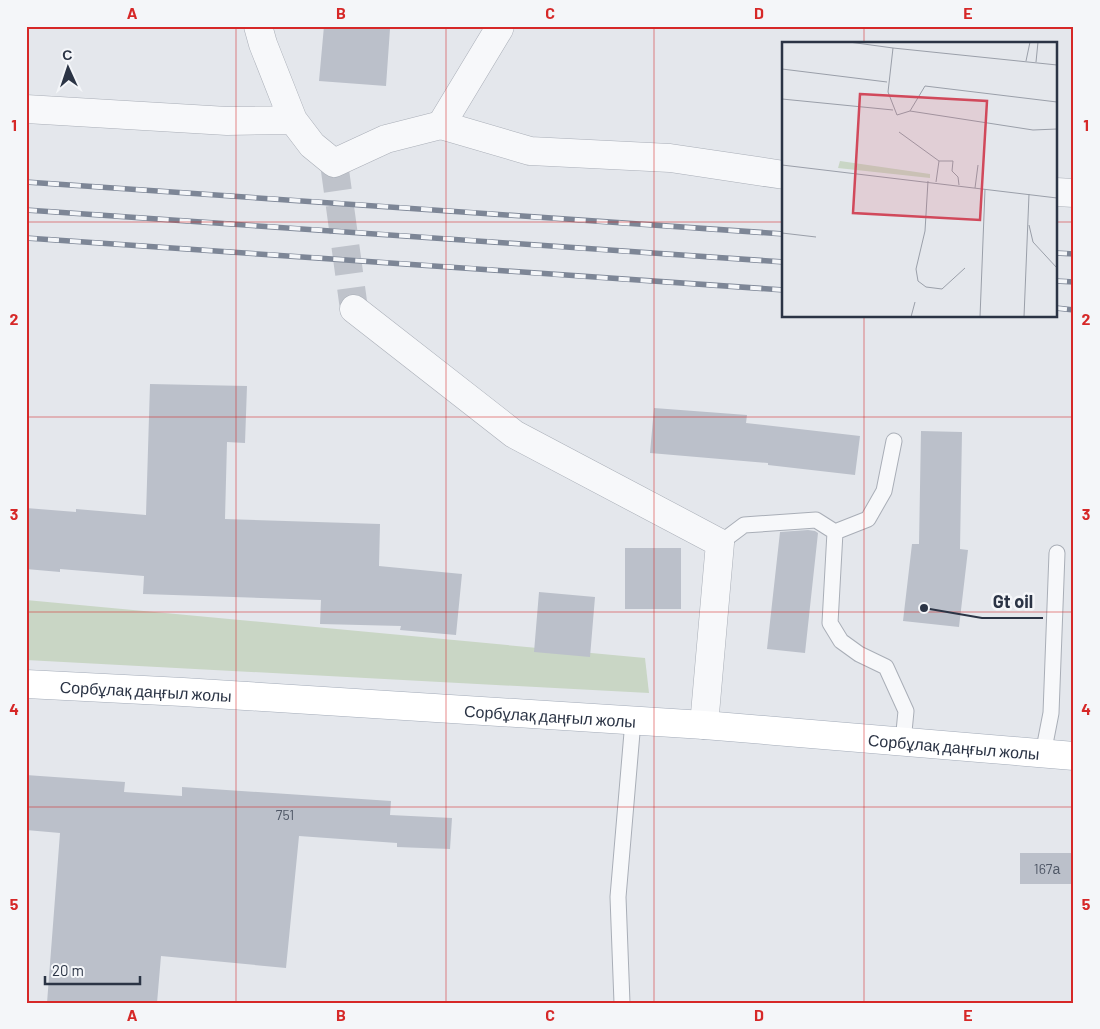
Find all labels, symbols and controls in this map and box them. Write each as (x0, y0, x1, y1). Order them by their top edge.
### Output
text: A (127, 3, 138, 22)
text: B (336, 3, 346, 22)
text: C (545, 3, 555, 22)
text: D (754, 3, 764, 22)
text: E (963, 3, 973, 22)
north arrow (42, 42, 92, 92)
inset map (782, 42, 1058, 318)
text: С (62, 46, 73, 63)
text: 1 (11, 115, 17, 134)
text: 1 (1083, 115, 1089, 134)
text: 2 (10, 309, 19, 328)
text: 2 (1082, 309, 1091, 328)
text: 3 (10, 504, 18, 523)
text: 3 (1082, 504, 1090, 523)
callout: Gt oil (982, 585, 1043, 618)
text: Gt oil (993, 590, 1033, 612)
street label: Сорбұлақ даңғыл жолы (59, 676, 232, 705)
text: 4 (9, 699, 19, 718)
text: 4 (1081, 699, 1091, 718)
street label: Сорбұлақ даңғыл жолы (464, 700, 637, 730)
street label: Сорбұлақ даңғыл жолы (867, 729, 1040, 763)
house number: 751 (276, 806, 294, 823)
house number: 167а (1034, 860, 1060, 877)
text: 5 (10, 894, 19, 913)
text: 5 (1082, 894, 1091, 913)
scale bar (45, 954, 140, 986)
text: 20 m (52, 961, 84, 979)
text: A (127, 1005, 138, 1024)
text: B (336, 1005, 346, 1024)
text: C (545, 1005, 555, 1024)
text: D (754, 1005, 764, 1024)
text: E (963, 1005, 973, 1024)

